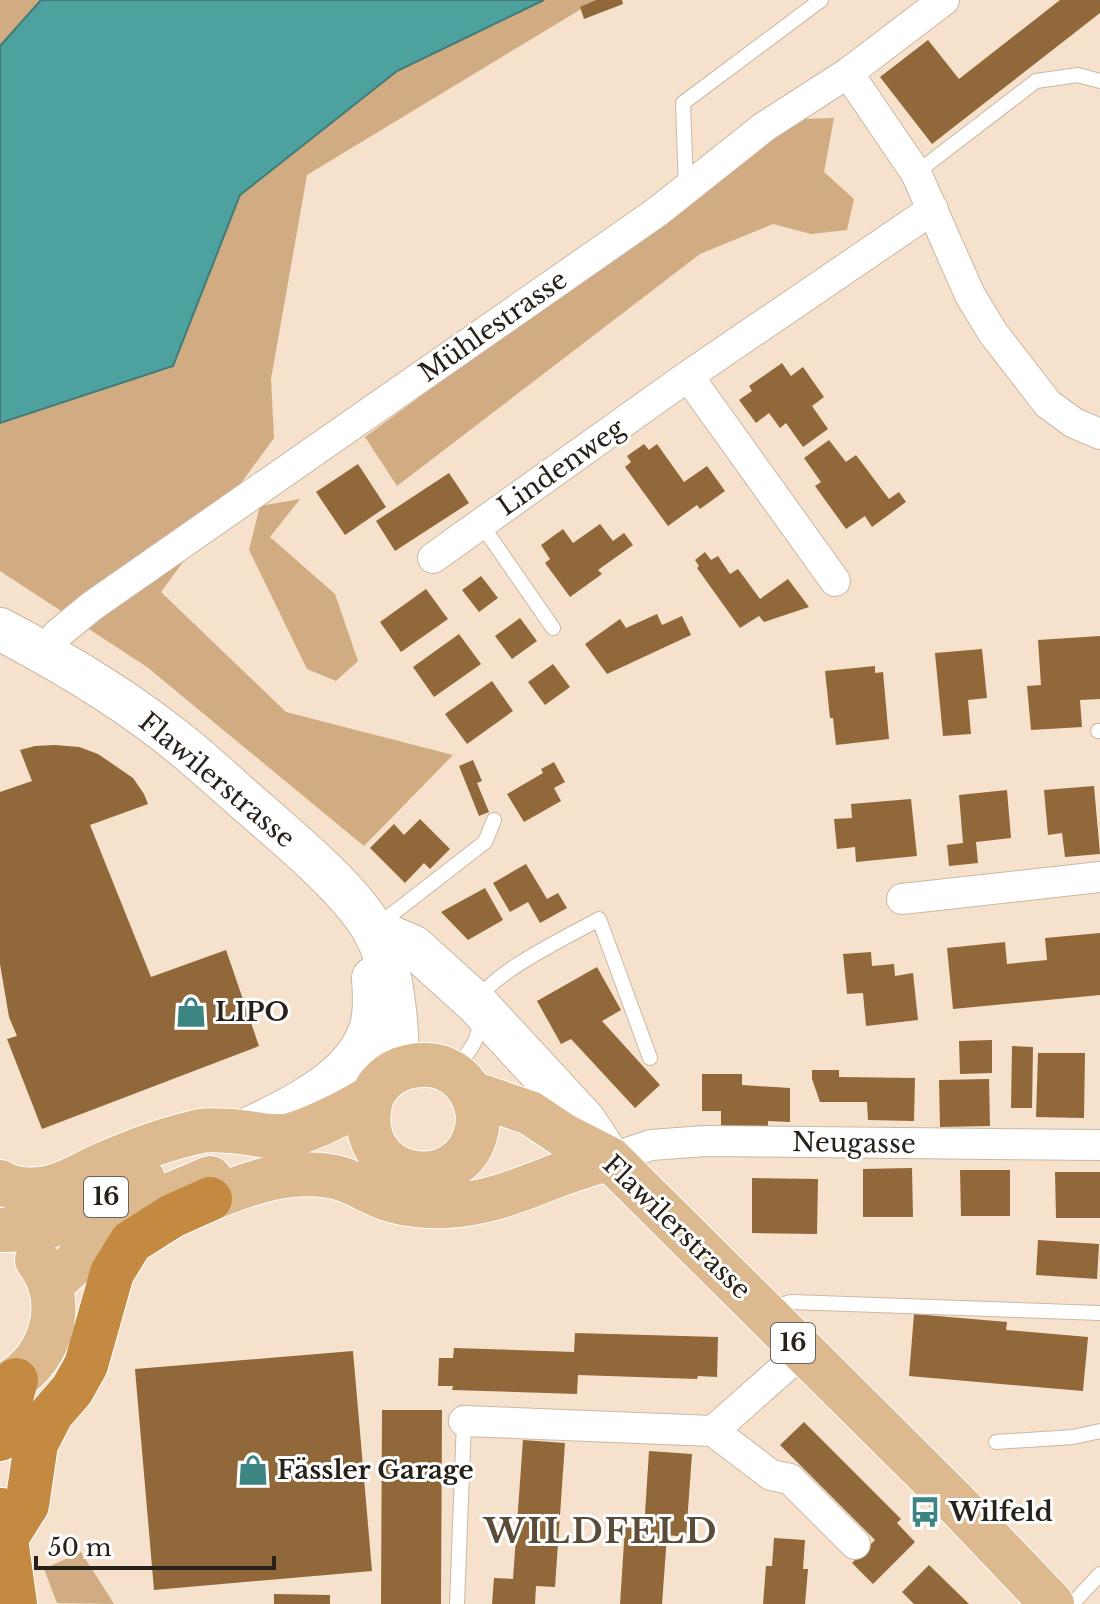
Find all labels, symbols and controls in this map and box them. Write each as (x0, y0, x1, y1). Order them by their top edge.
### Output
street label: Mühlestrasse (413, 263, 573, 389)
street label: Lindenweg (491, 411, 631, 522)
street label: Flawilerstrasse (133, 706, 301, 854)
shop icon: LIPO (174, 995, 208, 1029)
place label: LIPO (215, 996, 289, 1028)
street label: Neugasse (792, 1126, 916, 1160)
street label: Flawilerstrasse (596, 1148, 758, 1306)
road number: 16 (84, 1177, 128, 1217)
road number: 16 (771, 1323, 815, 1363)
shop icon: Fässler Garage (236, 1453, 270, 1487)
place label: Fässler Garage (277, 1454, 474, 1486)
bus stop icon: Wilfeld (908, 1495, 942, 1529)
place label: Wilfeld (948, 1496, 1053, 1528)
district label: WILDFELD (482, 1510, 719, 1552)
scale bar (36, 1520, 274, 1570)
text: 50 m (48, 1533, 112, 1562)

